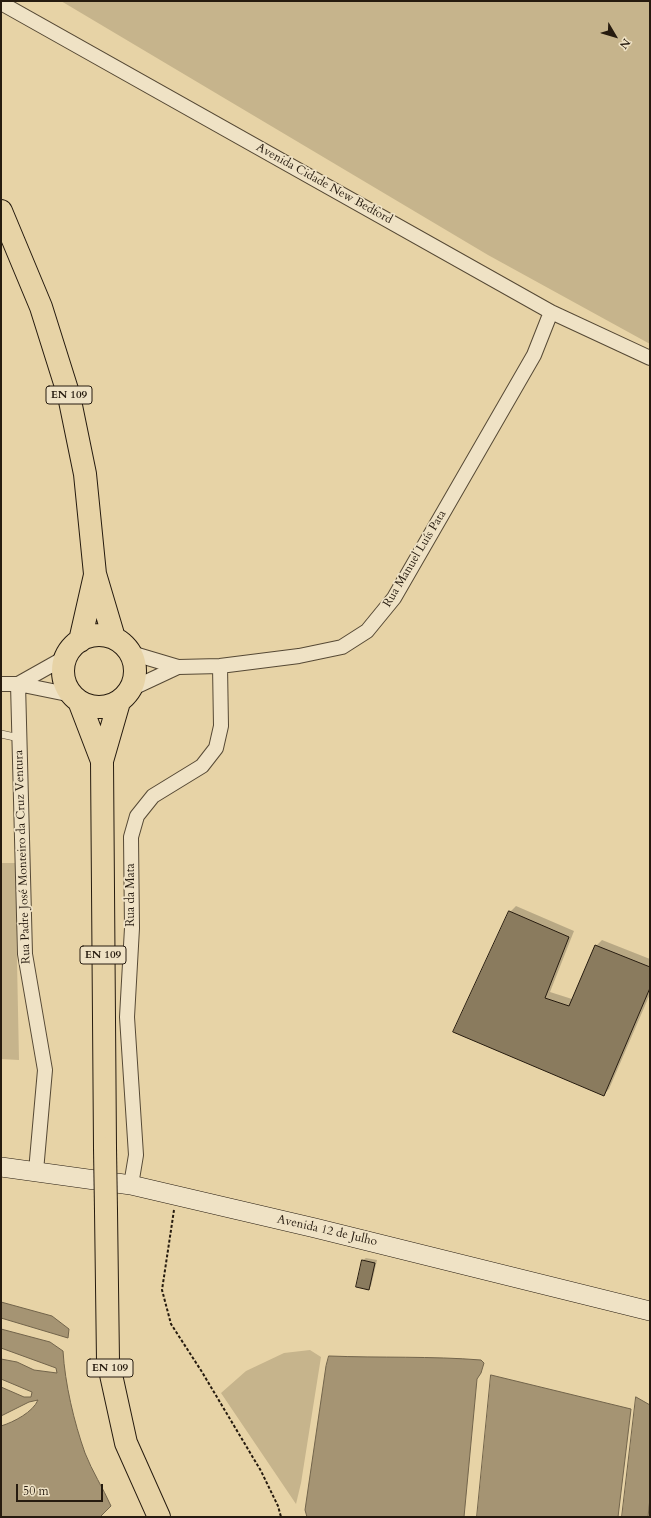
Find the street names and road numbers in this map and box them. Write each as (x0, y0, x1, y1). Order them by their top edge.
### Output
street label: Avenida Cidade New Bedford (253, 140, 395, 228)
road number: EN 109 (46, 386, 92, 404)
street label: Rua Manuel Luís Pata (380, 508, 450, 610)
street label: Rua Padre José Monteiro da Cruz Ventura (12, 750, 34, 964)
street label: Rua da Mata (124, 863, 138, 927)
road number: EN 109 (80, 946, 126, 964)
street label: Avenida 12 de Julho (275, 1212, 379, 1250)
road number: EN 109 (87, 1359, 133, 1377)

